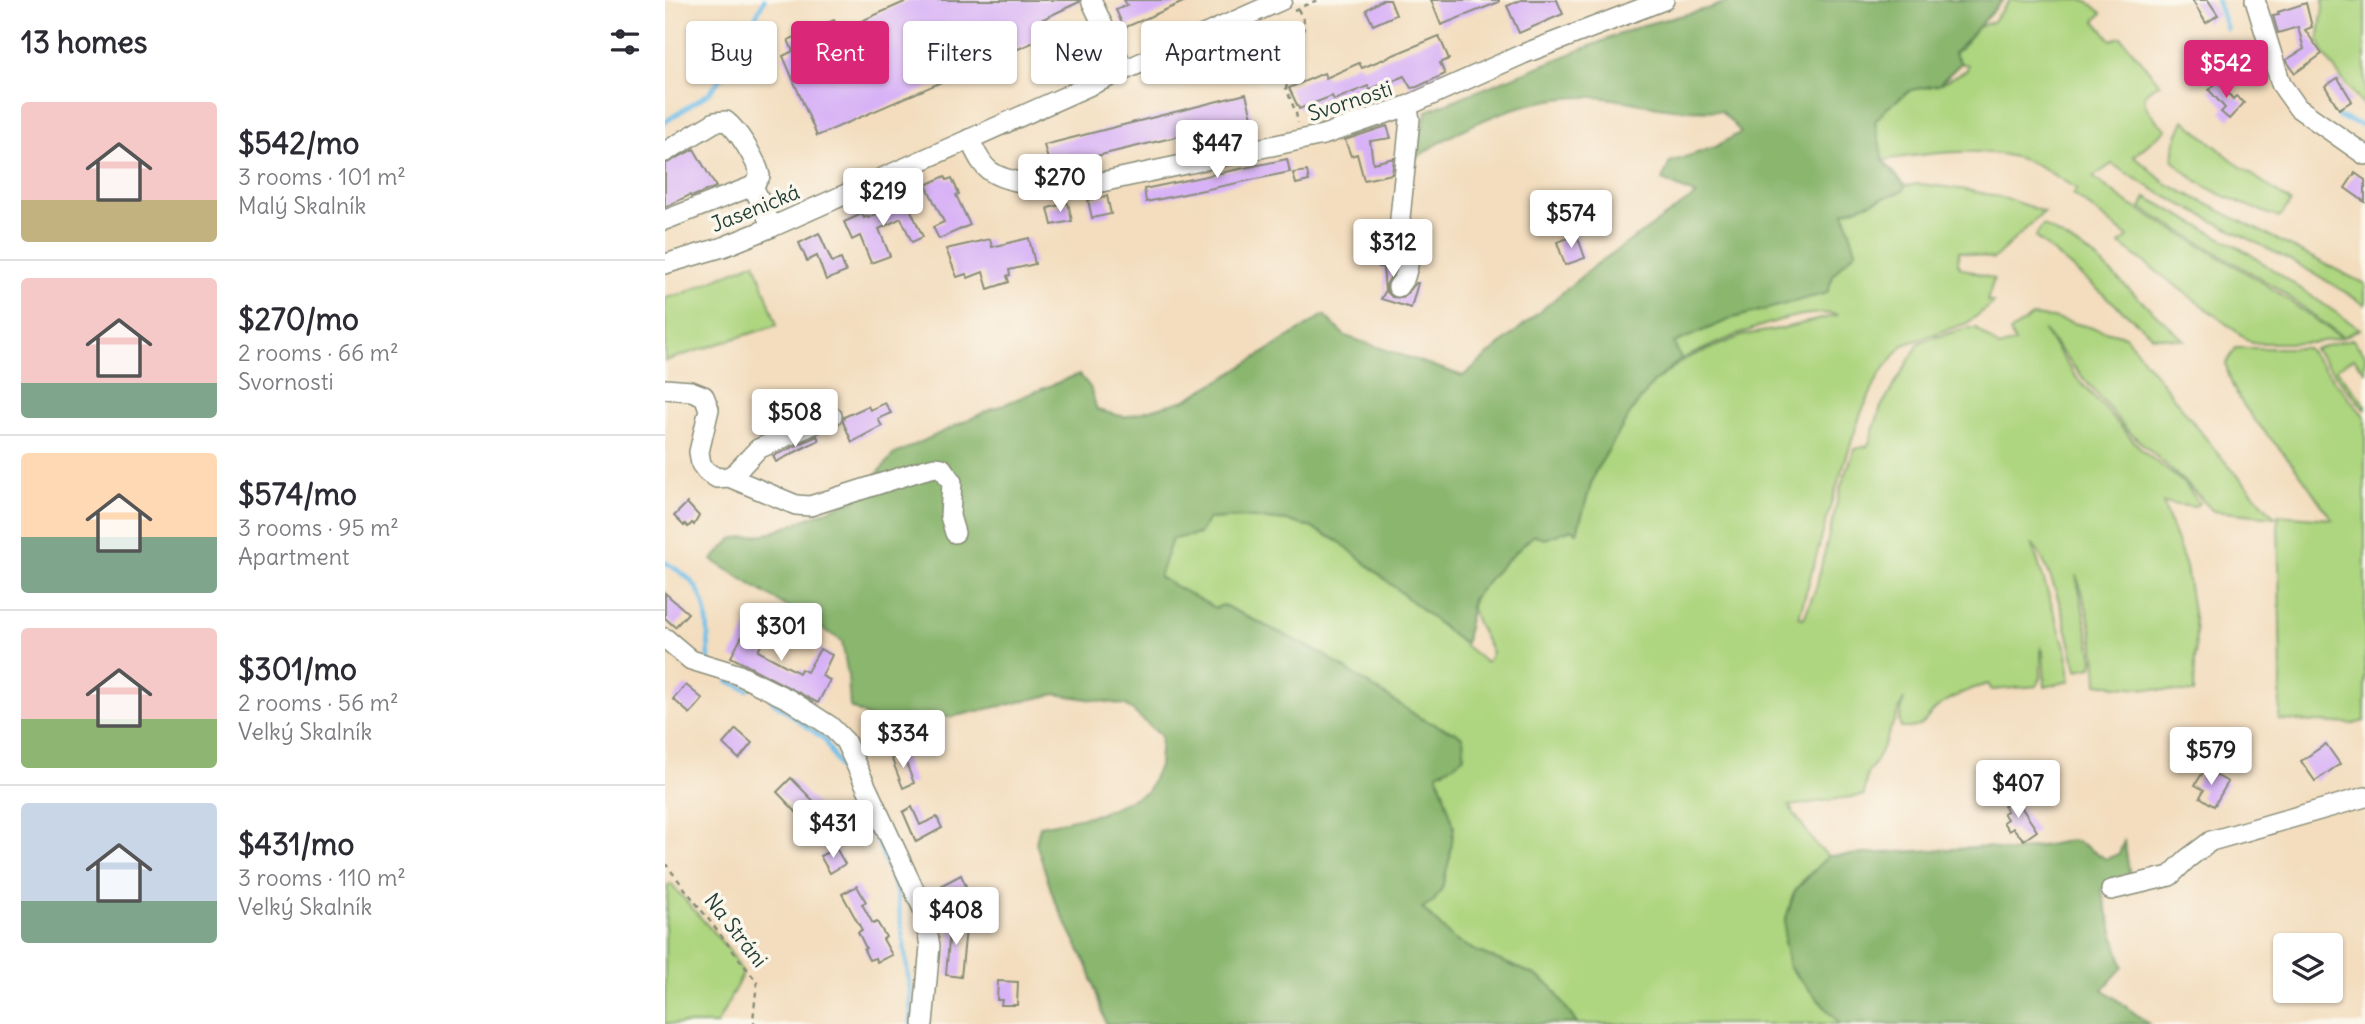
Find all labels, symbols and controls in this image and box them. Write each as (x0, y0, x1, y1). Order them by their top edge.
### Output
chip: Buy (686, 21, 777, 84)
chip: Rent (791, 21, 889, 84)
chip: Filters (903, 21, 1017, 84)
chip: New (1031, 21, 1127, 84)
chip: Apartment (1141, 21, 1305, 84)
text: 13 homes (21, 23, 147, 61)
icon: filters (606, 23, 644, 61)
pin: $542 (2185, 41, 2267, 100)
text: $542 (2200, 48, 2252, 77)
street label: Svornosti (1304, 75, 1396, 127)
pin: $447 (1176, 120, 1258, 180)
text: $542/mo (238, 124, 359, 162)
text: $447 (1192, 128, 1242, 157)
icon: home (77, 130, 161, 214)
pin: $270 (1019, 154, 1101, 214)
text: 3 rooms · 101 m² (238, 162, 406, 191)
text: $270 (1034, 162, 1086, 191)
pin: $219 (842, 168, 924, 228)
text: $219 (859, 176, 907, 205)
street label: Jasenická (707, 178, 803, 238)
pin: $574 (1530, 190, 1612, 250)
text: Malý Skalník (238, 191, 366, 220)
text: $574 (1546, 198, 1596, 227)
pin: $312 (1352, 219, 1434, 279)
text: $312 (1369, 227, 1417, 256)
text: $270/mo (238, 300, 359, 338)
icon: home (77, 306, 161, 390)
text: 2 rooms · 66 m² (238, 338, 399, 367)
text: Svornosti (238, 367, 334, 396)
pin: $508 (754, 390, 836, 449)
text: $508 (768, 397, 822, 426)
text: $574/mo (238, 475, 357, 513)
icon: home (77, 481, 161, 565)
text: 3 rooms · 95 m² (238, 513, 399, 542)
text: Apartment (238, 542, 350, 571)
pin: $301 (740, 604, 822, 663)
text: $301 (756, 611, 806, 640)
text: $301/mo (238, 650, 357, 688)
icon: home (77, 656, 161, 740)
text: 2 rooms · 56 m² (238, 688, 399, 717)
pin: $334 (862, 710, 944, 770)
text: Velký Skalník (238, 717, 372, 746)
text: $334 (877, 718, 929, 747)
pin: $579 (2170, 728, 2252, 787)
text: $579 (2186, 735, 2236, 764)
pin: $407 (1977, 760, 2059, 820)
text: $407 (1992, 768, 2044, 797)
pin: $431 (792, 800, 874, 860)
text: $431 (809, 808, 857, 837)
text: $431/mo (238, 825, 354, 863)
icon: home (77, 831, 161, 915)
text: 3 rooms · 110 m² (238, 863, 406, 892)
street label: Na Stráni (699, 887, 773, 973)
pin: $408 (915, 888, 997, 947)
text: Velký Skalník (238, 892, 372, 921)
text: $408 (929, 895, 983, 924)
map controls (2273, 933, 2343, 1003)
button: layers (2273, 933, 2343, 1003)

